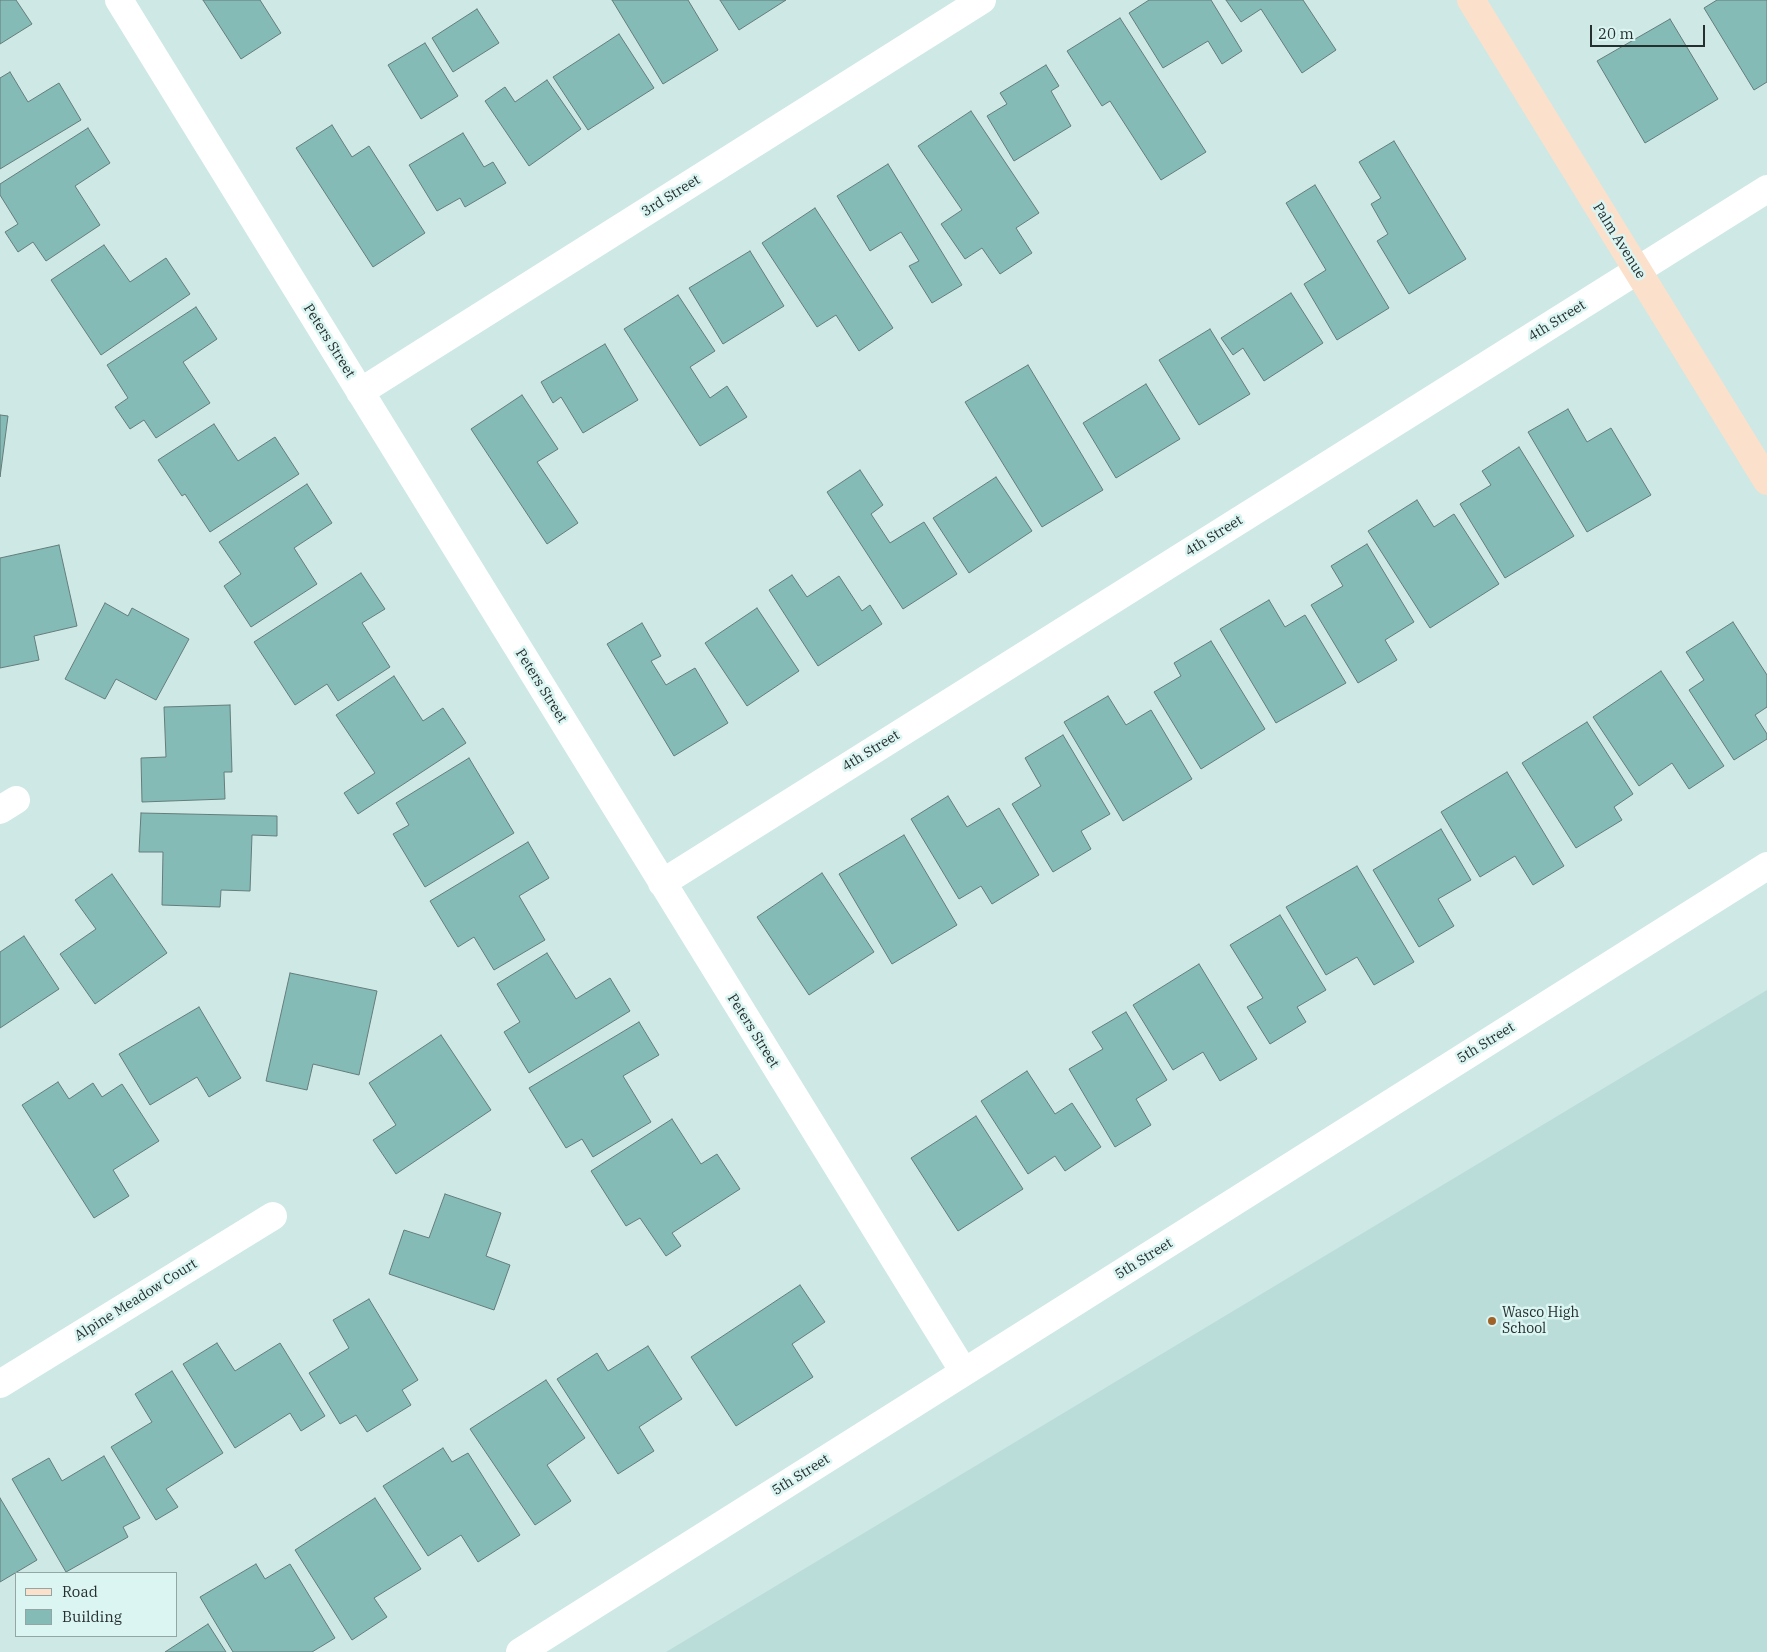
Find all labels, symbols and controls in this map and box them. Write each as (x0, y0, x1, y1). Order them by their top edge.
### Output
scale bar (1592, 15, 1707, 47)
text: 20 m (1598, 24, 1634, 43)
street label: 3rd Street (639, 171, 703, 221)
street label: Palm Avenue (1589, 200, 1649, 282)
street label: 4th Street (1525, 297, 1589, 345)
street label: Peters Street (300, 301, 358, 381)
street label: 4th Street (1182, 512, 1246, 560)
street label: Peters Street (512, 646, 570, 726)
street label: 4th Street (839, 727, 903, 775)
street label: Peters Street (724, 991, 782, 1071)
street label: 5th Street (1454, 1019, 1518, 1067)
street label: 5th Street (1112, 1235, 1176, 1283)
street label: Alpine Meadow Court (72, 1255, 200, 1345)
place label: Wasco High School (1502, 1305, 1579, 1338)
marker: Wasco High School (1486, 1315, 1498, 1327)
street label: 5th Street (769, 1451, 833, 1499)
legend (15, 1572, 178, 1637)
text: Road (62, 1582, 98, 1601)
text: Building (62, 1607, 122, 1626)

